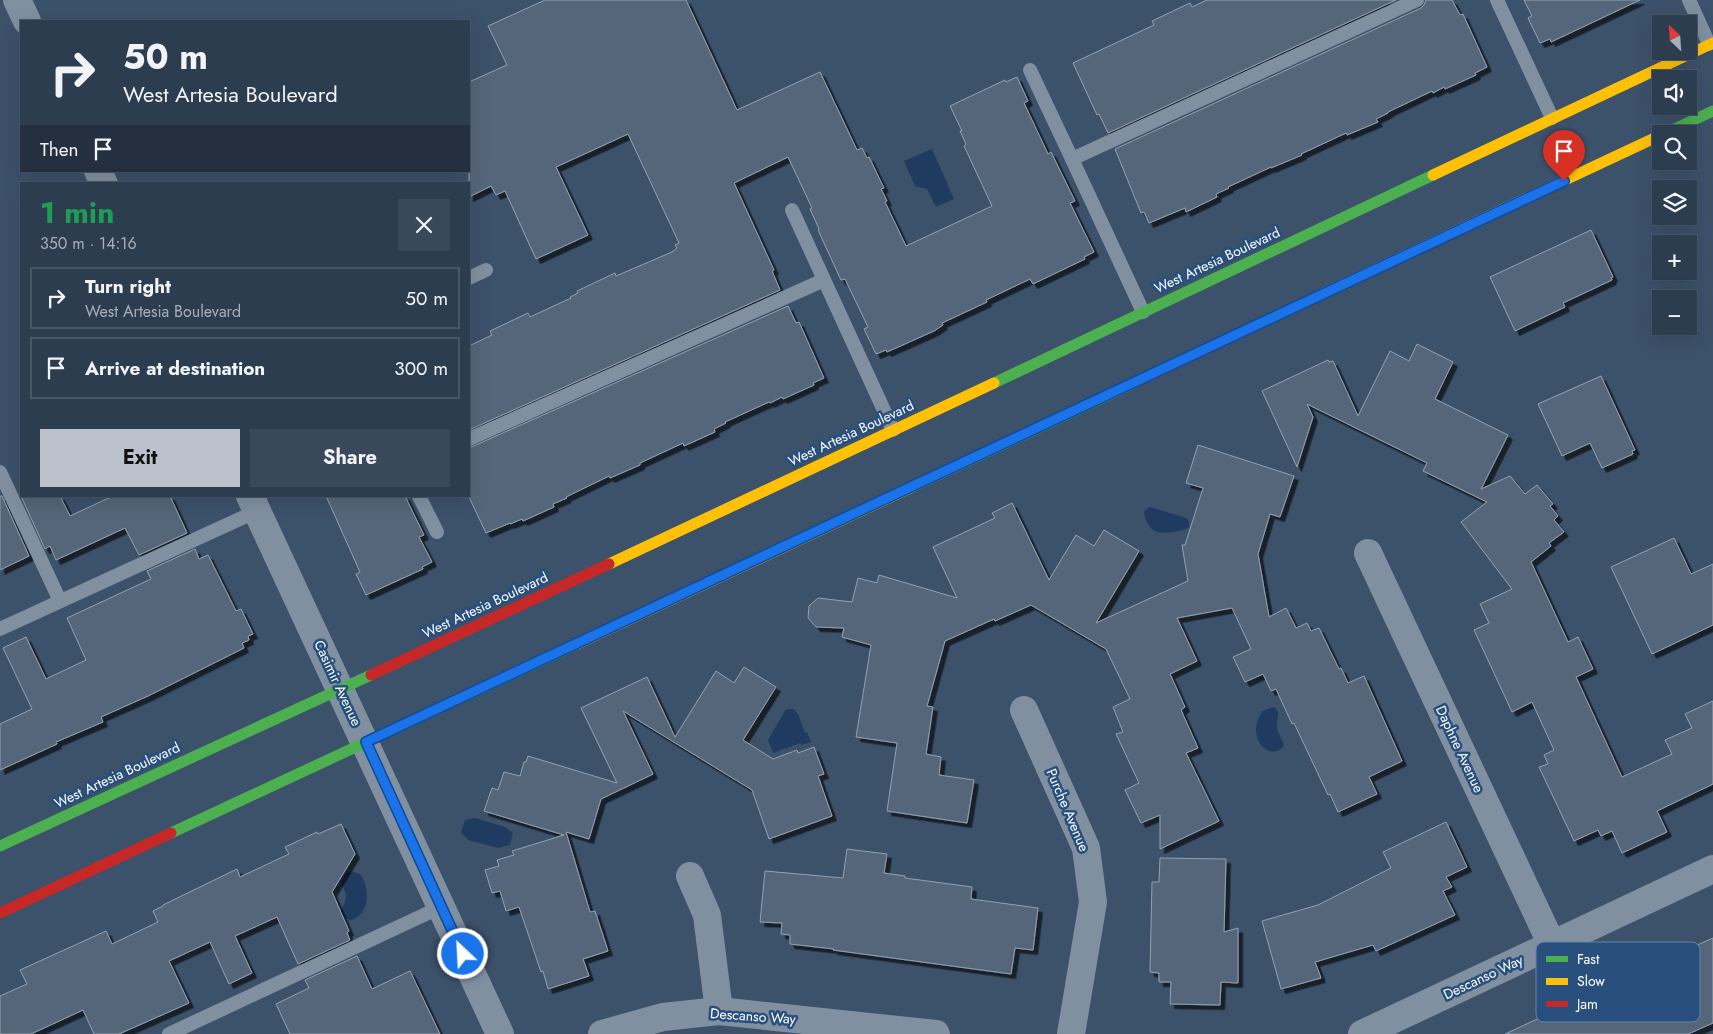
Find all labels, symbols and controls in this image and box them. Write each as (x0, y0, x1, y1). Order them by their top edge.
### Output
north arrow (1652, 15, 1698, 60)
map controls (1652, 15, 1697, 335)
text: 50 m (123, 32, 208, 82)
icon: right (40, 40, 105, 105)
button: sound (1652, 70, 1697, 115)
text: West Artesia Boulevard (123, 78, 338, 110)
button: search (1652, 125, 1697, 170)
pin (1543, 130, 1585, 181)
icon: arrive (89, 135, 117, 163)
text: Then (40, 136, 79, 163)
icon: arrive (1550, 137, 1578, 165)
button: layers (1652, 180, 1697, 225)
text: 1 min (40, 191, 114, 234)
button: close (398, 199, 450, 251)
street label: West Artesia Boulevard (1151, 222, 1283, 298)
text: 350 m · 14:16 (40, 232, 137, 255)
button: + (1652, 235, 1697, 280)
text: Turn right (85, 273, 171, 300)
icon: right (42, 284, 70, 312)
text: 50 m (405, 285, 448, 312)
button: − (1652, 290, 1697, 335)
text: West Artesia Boulevard (85, 300, 241, 323)
icon: arrive (42, 354, 70, 382)
text: Arrive at destination (85, 355, 265, 382)
text: 300 m (394, 355, 448, 382)
street label: West Artesia Boulevard (785, 395, 917, 471)
button: Exit (40, 429, 240, 487)
button: Share (250, 429, 450, 487)
street label: West Artesia Boulevard (419, 567, 551, 643)
street label: Casimir Avenue (309, 637, 367, 729)
street label: Daphne Avenue (1431, 702, 1489, 796)
street label: West Artesia Boulevard (51, 737, 183, 813)
street label: Purche Avenue (1042, 765, 1094, 855)
position arrow (436, 927, 488, 979)
legend (1536, 942, 1700, 1022)
street label: Descanso Way (1440, 949, 1527, 1004)
text: Fast (1577, 949, 1600, 969)
text: Slow (1577, 971, 1605, 991)
text: Jam (1575, 994, 1598, 1014)
street label: Descanso Way (709, 1003, 797, 1029)

